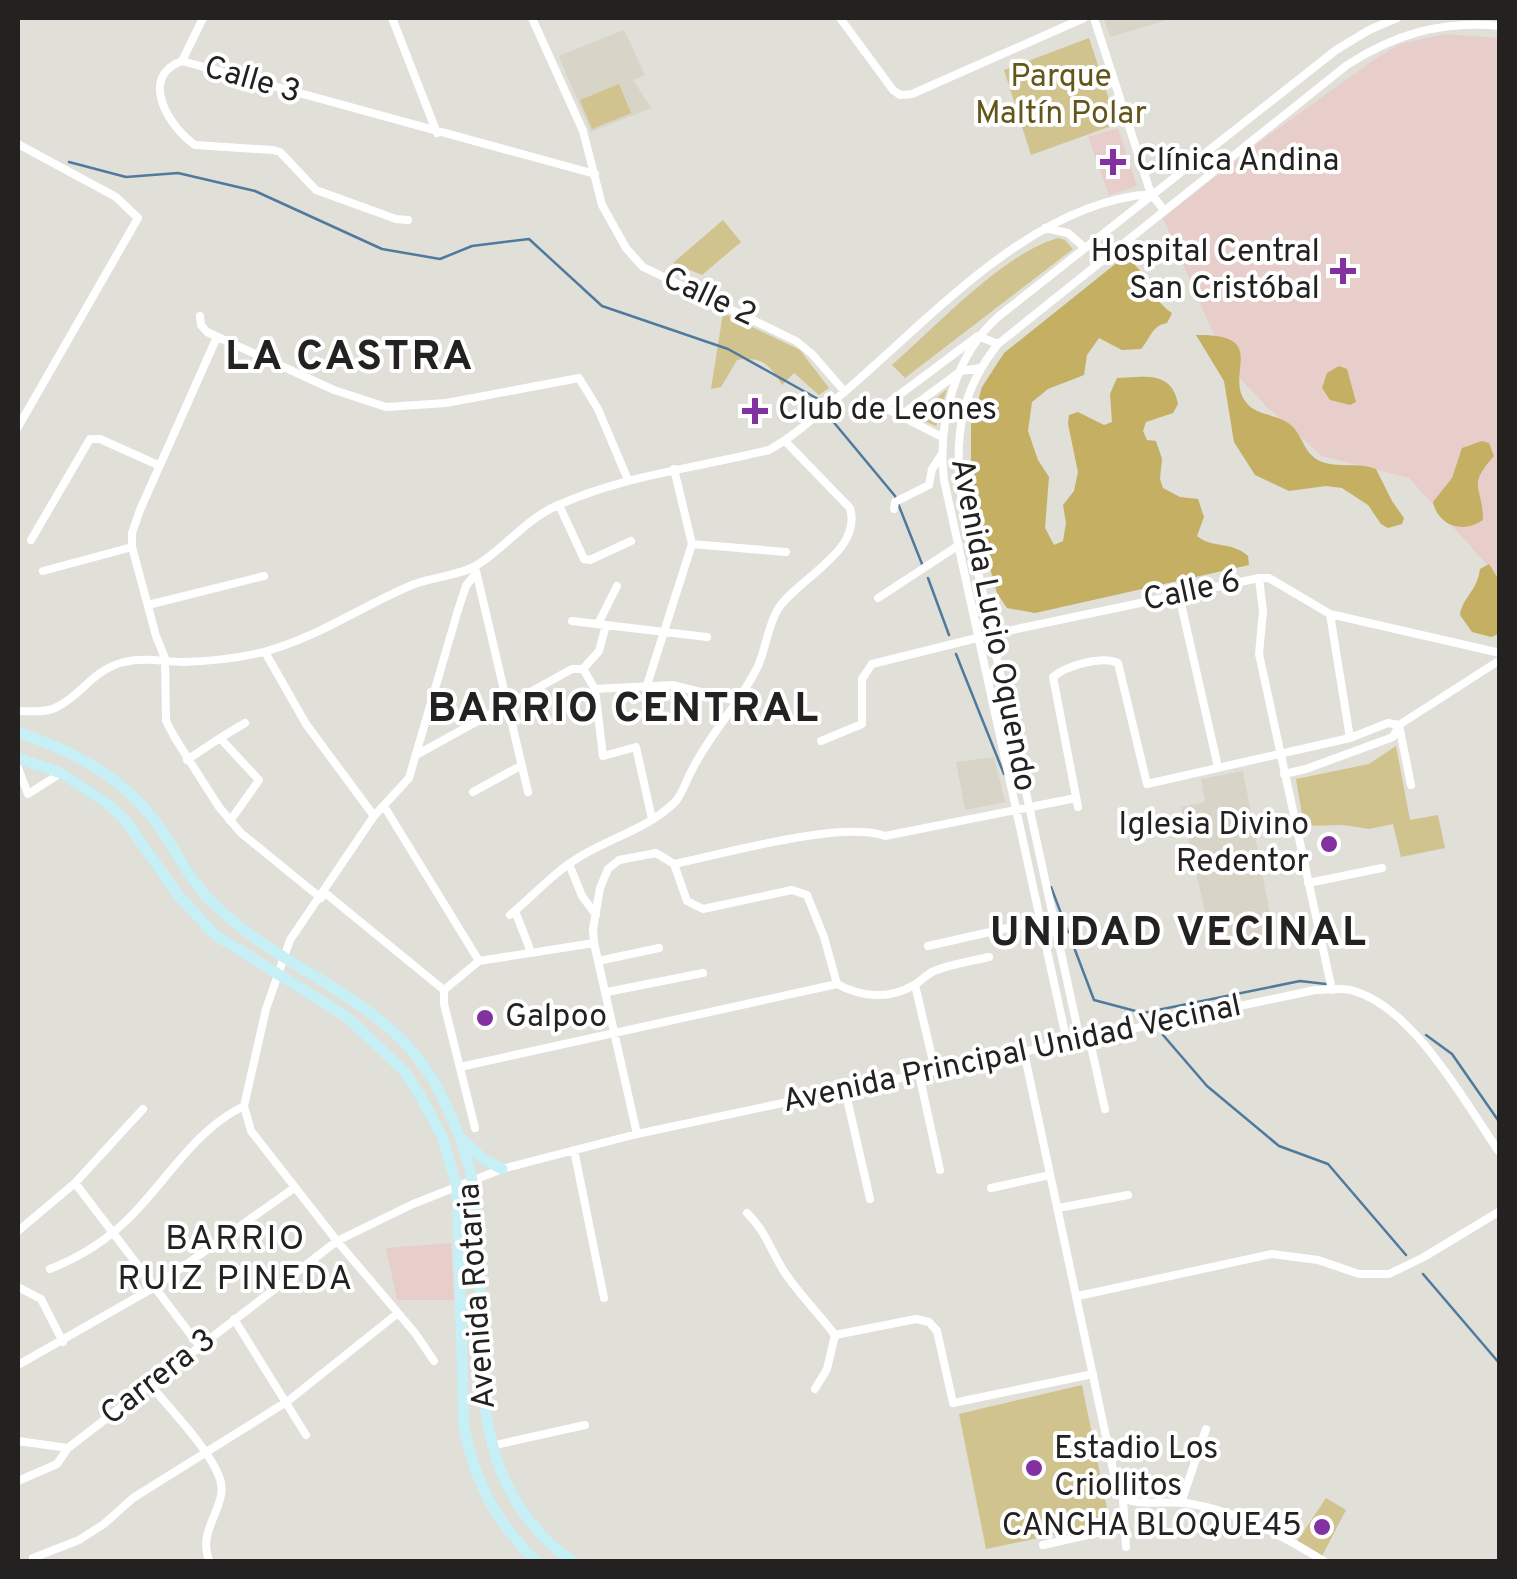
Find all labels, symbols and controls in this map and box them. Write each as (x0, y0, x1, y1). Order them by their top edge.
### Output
street label: Calle 3 (199, 48, 305, 114)
park label: Parque Maltín Polar (975, 58, 1147, 135)
place label: Clínica Andina (1136, 142, 1339, 182)
marker: Clínica Andina (1100, 149, 1126, 175)
place label: Hospital Central San Cristóbal (1090, 233, 1320, 310)
marker: Hospital Central San Cristóbal (1330, 258, 1356, 284)
street label: Calle 2 (656, 259, 762, 337)
district label: LA CASTRA (225, 332, 475, 385)
place label: Club de Leones (778, 391, 997, 431)
marker: Club de Leones (742, 398, 768, 424)
street label: Avenida Lucio Oquendo (940, 455, 1044, 795)
street label: Calle 6 (1140, 562, 1244, 622)
district label: BARRIO CENTRAL (427, 684, 821, 737)
place label: Iglesia Divino Redentor (1118, 806, 1309, 883)
marker: Iglesia Divino Redentor (1318, 833, 1340, 855)
district label: UNIDAD VECINAL (990, 908, 1368, 961)
street label: Avenida Principal Unidad Vecinal (779, 987, 1245, 1123)
place label: Galpoo (505, 998, 607, 1038)
marker: Galpoo (474, 1007, 496, 1029)
street label: Avenida Rotaria (450, 1182, 506, 1410)
district label: BARRIO RUIZ PINEDA (117, 1218, 355, 1302)
street label: Carrera 3 (94, 1321, 224, 1435)
place label: Estadio Los Criollitos (1054, 1430, 1218, 1507)
marker: Estadio Los Criollitos (1023, 1457, 1045, 1479)
place label: CANCHA BLOQUE45 (1002, 1507, 1302, 1547)
marker: CANCHA BLOQUE45 (1311, 1516, 1333, 1538)

